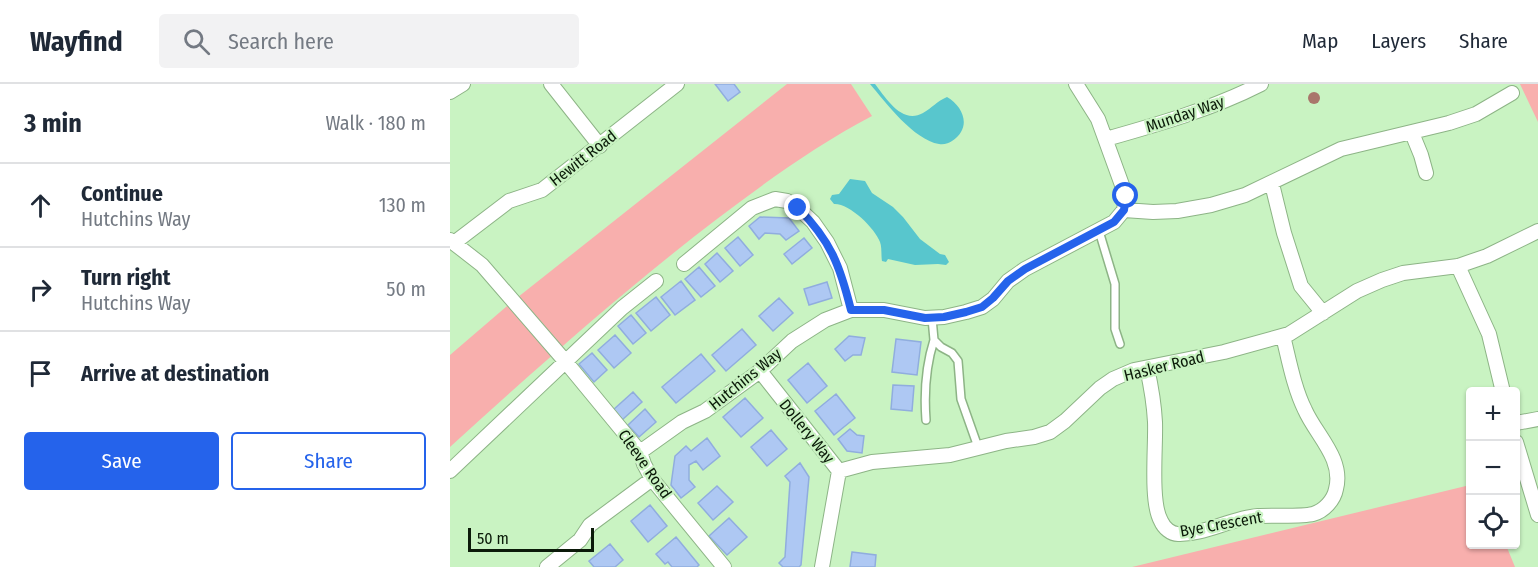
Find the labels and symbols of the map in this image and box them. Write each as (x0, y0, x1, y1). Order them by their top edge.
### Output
street label: Munday Way (1143, 91, 1227, 136)
street label: Hewitt Road (546, 126, 620, 190)
route start (1112, 182, 1138, 208)
route end (784, 194, 810, 220)
street label: Hutchins Way (705, 344, 786, 414)
street label: Hasker Road (1122, 347, 1206, 385)
street label: Dollery Way (775, 395, 839, 467)
street label: Cleeve Road (614, 426, 676, 502)
street label: Bye Crescent (1178, 507, 1264, 541)
scale bar (468, 525, 594, 552)

